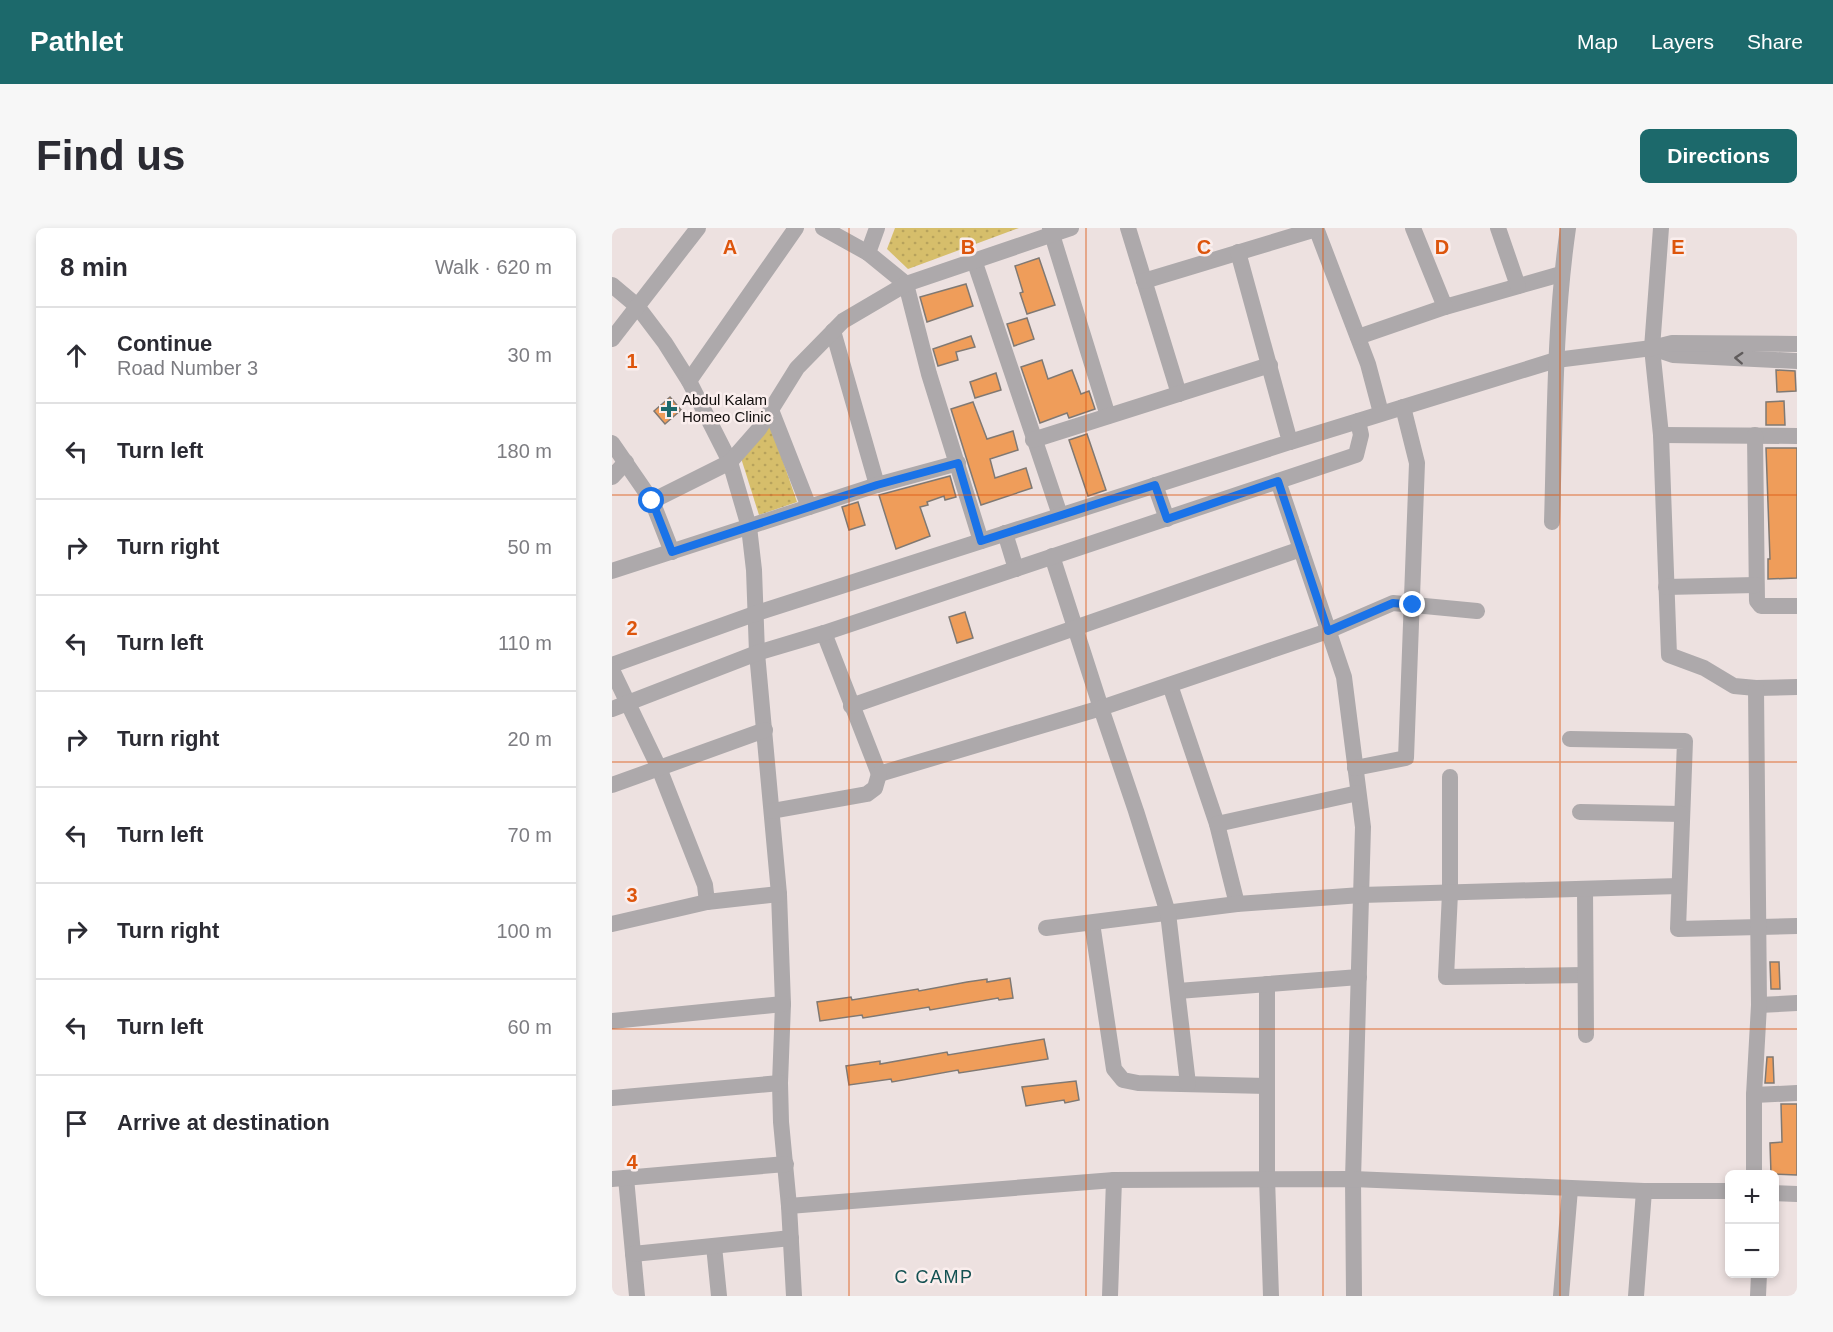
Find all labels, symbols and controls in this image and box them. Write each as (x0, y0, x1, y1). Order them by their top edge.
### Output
text: Pathlet (30, 26, 123, 57)
text: Map (1577, 30, 1618, 53)
text: Layers (1651, 30, 1714, 53)
text: Share (1747, 30, 1803, 53)
button: Directions (1640, 129, 1797, 183)
text: Find us (36, 132, 185, 179)
text: A (723, 236, 737, 258)
text: B (961, 236, 975, 258)
text: C (1197, 236, 1211, 258)
text: D (1435, 236, 1449, 258)
text: E (1671, 236, 1685, 258)
text: 8 min (60, 252, 128, 282)
text: Walk · 620 m (435, 256, 552, 278)
text: Continue (117, 331, 212, 356)
icon: ahead (60, 339, 93, 372)
text: 30 m (508, 344, 552, 366)
text: 1 (626, 350, 638, 372)
one-way arrow (1734, 352, 1743, 365)
text: Road Number 3 (117, 357, 258, 379)
place label: Abdul Kalam Homeo Clinic (682, 391, 772, 425)
marker: Abdul Kalam Homeo Clinic (660, 400, 678, 418)
icon: left (60, 435, 93, 468)
text: Turn left (117, 438, 203, 463)
text: 180 m (496, 440, 552, 462)
route start (638, 487, 664, 513)
icon: right (60, 531, 93, 564)
text: Turn right (117, 534, 219, 559)
text: 50 m (508, 536, 552, 558)
route end (1399, 591, 1425, 617)
text: 2 (626, 617, 638, 639)
icon: left (60, 627, 93, 660)
text: Turn left (117, 630, 203, 655)
text: 110 m (498, 632, 552, 654)
icon: right (60, 723, 93, 756)
text: Turn right (117, 726, 219, 751)
text: 20 m (508, 728, 552, 750)
icon: left (60, 819, 93, 852)
text: Turn left (117, 822, 203, 847)
text: 70 m (508, 824, 552, 846)
text: 3 (626, 884, 638, 906)
icon: right (60, 915, 93, 948)
text: Turn right (117, 918, 219, 943)
text: 100 m (496, 920, 552, 942)
icon: left (60, 1011, 93, 1044)
text: Turn left (117, 1014, 203, 1039)
text: 60 m (508, 1016, 552, 1038)
icon: arrive (60, 1107, 93, 1140)
text: Arrive at destination (117, 1110, 330, 1135)
text: 4 (626, 1151, 638, 1173)
map controls (1725, 1170, 1779, 1278)
button: + (1725, 1170, 1779, 1224)
button: − (1725, 1224, 1779, 1278)
district label: C CAMP (894, 1267, 974, 1287)

